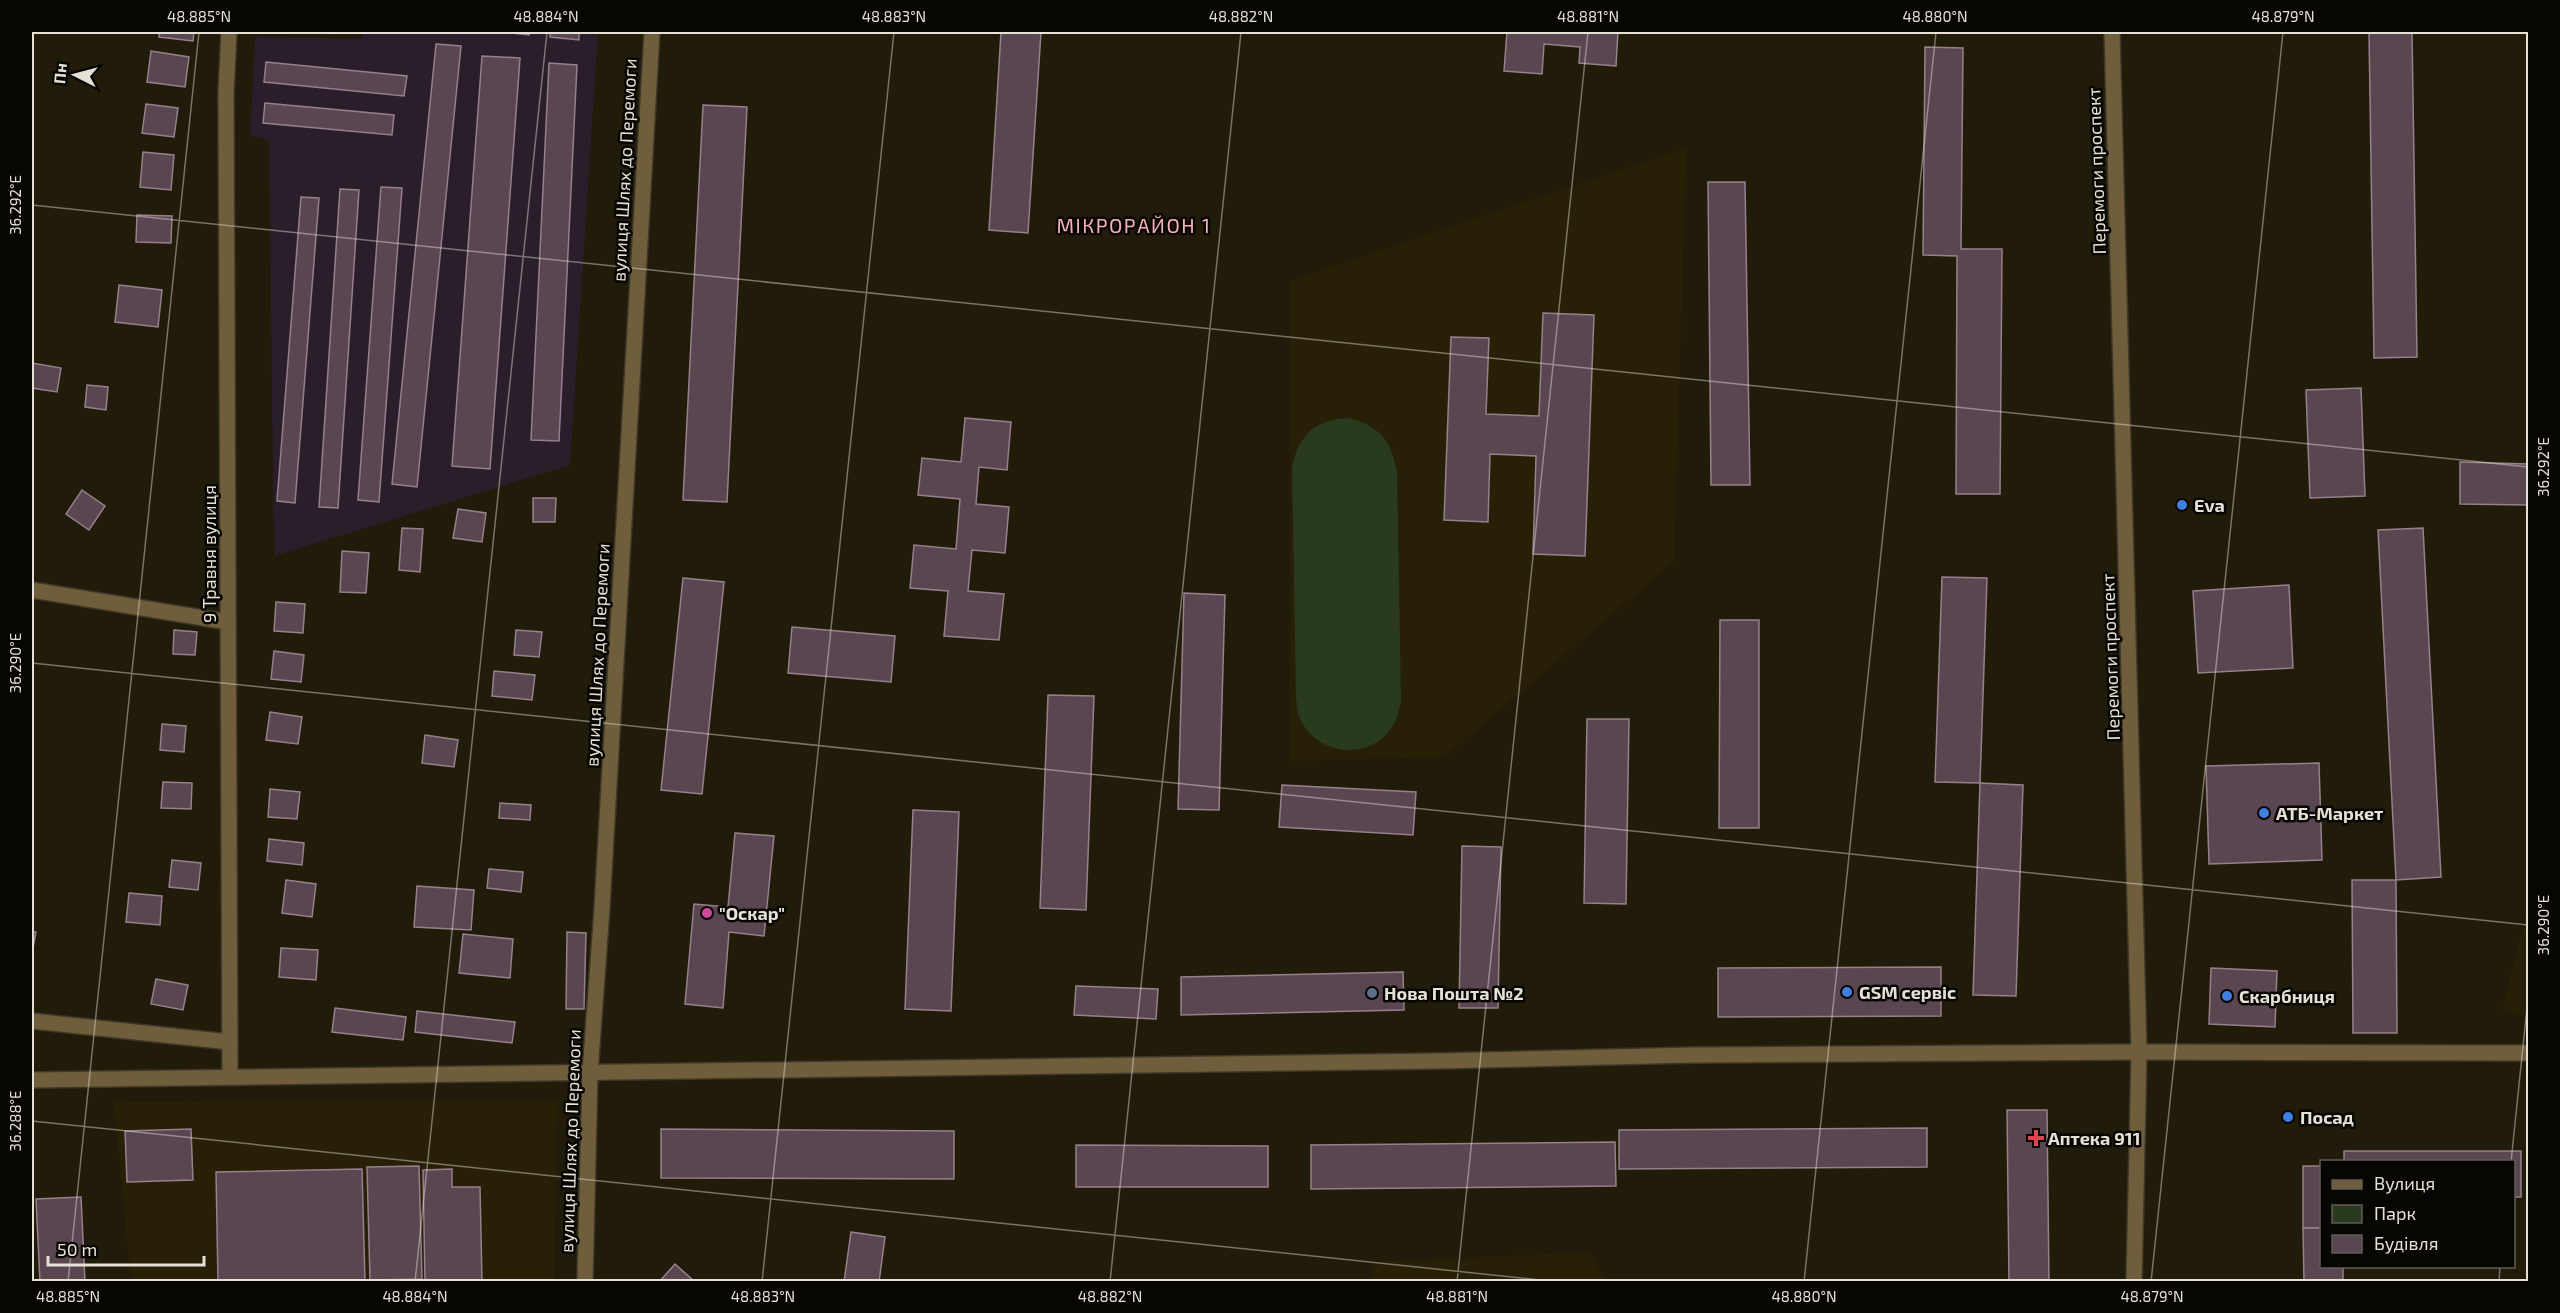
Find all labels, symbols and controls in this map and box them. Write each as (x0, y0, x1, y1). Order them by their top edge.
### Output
text: 48.885°N (167, 7, 231, 25)
text: 48.884°N (513, 7, 579, 25)
text: 48.883°N (862, 7, 926, 25)
text: 48.882°N (1209, 7, 1273, 25)
text: 48.881°N (1557, 7, 1619, 25)
text: 48.880°N (1902, 7, 1968, 25)
text: 48.879°N (2251, 7, 2315, 25)
north arrow (45, 45, 105, 105)
street label: вулиця Шлях до Перемоги (607, 58, 641, 282)
text: Пн (49, 62, 70, 85)
street label: Перемоги проспект (2082, 87, 2110, 255)
text: 36.292°E (6, 175, 24, 235)
district label: МІКРОРАЙОН 1 (1056, 213, 1212, 237)
text: 36.292°E (2534, 437, 2552, 497)
street label: 9 Травня вулиця (198, 485, 220, 623)
place label: Eva (2194, 494, 2225, 516)
marker: Eva (2175, 498, 2189, 512)
street label: вулиця Шлях до Перемоги (580, 543, 614, 767)
street label: Перемоги проспект (2096, 573, 2124, 741)
text: 36.290°E (6, 633, 24, 693)
place label: АТБ-Маркет (2276, 802, 2383, 824)
marker: АТБ-Маркет (2257, 806, 2271, 820)
text: 36.290°E (2534, 895, 2552, 955)
place label: "Оскар" (719, 902, 785, 924)
marker: "Оскар" (700, 906, 714, 920)
place label: GSM сервіс (1859, 981, 1956, 1003)
place label: Нова Пошта №2 (1384, 982, 1524, 1004)
marker: GSM сервіс (1840, 985, 1854, 999)
place label: Скарбниця (2239, 985, 2335, 1007)
marker: Нова Пошта №2 (1365, 986, 1379, 1000)
marker: Скарбниця (2220, 989, 2234, 1003)
street label: вулиця Шлях до Перемоги (555, 1029, 585, 1253)
text: 36.288°E (6, 1091, 24, 1151)
place label: Посад (2300, 1106, 2354, 1128)
marker: Посад (2281, 1110, 2295, 1124)
place label: Аптека 911 (2048, 1127, 2140, 1149)
marker: Аптека 911 (2029, 1131, 2043, 1145)
legend (2320, 1160, 2515, 1268)
text: Вулиця (2374, 1172, 2435, 1194)
text: Парк (2374, 1202, 2416, 1224)
scale bar (48, 1229, 204, 1267)
text: Будівля (2374, 1232, 2438, 1254)
text: 50 m (57, 1238, 97, 1260)
text: 48.885°N (36, 1287, 100, 1305)
text: 48.884°N (382, 1287, 448, 1305)
text: 48.883°N (731, 1287, 795, 1305)
text: 48.882°N (1078, 1287, 1142, 1305)
text: 48.881°N (1426, 1287, 1488, 1305)
text: 48.880°N (1771, 1287, 1837, 1305)
text: 48.879°N (2120, 1287, 2184, 1305)

